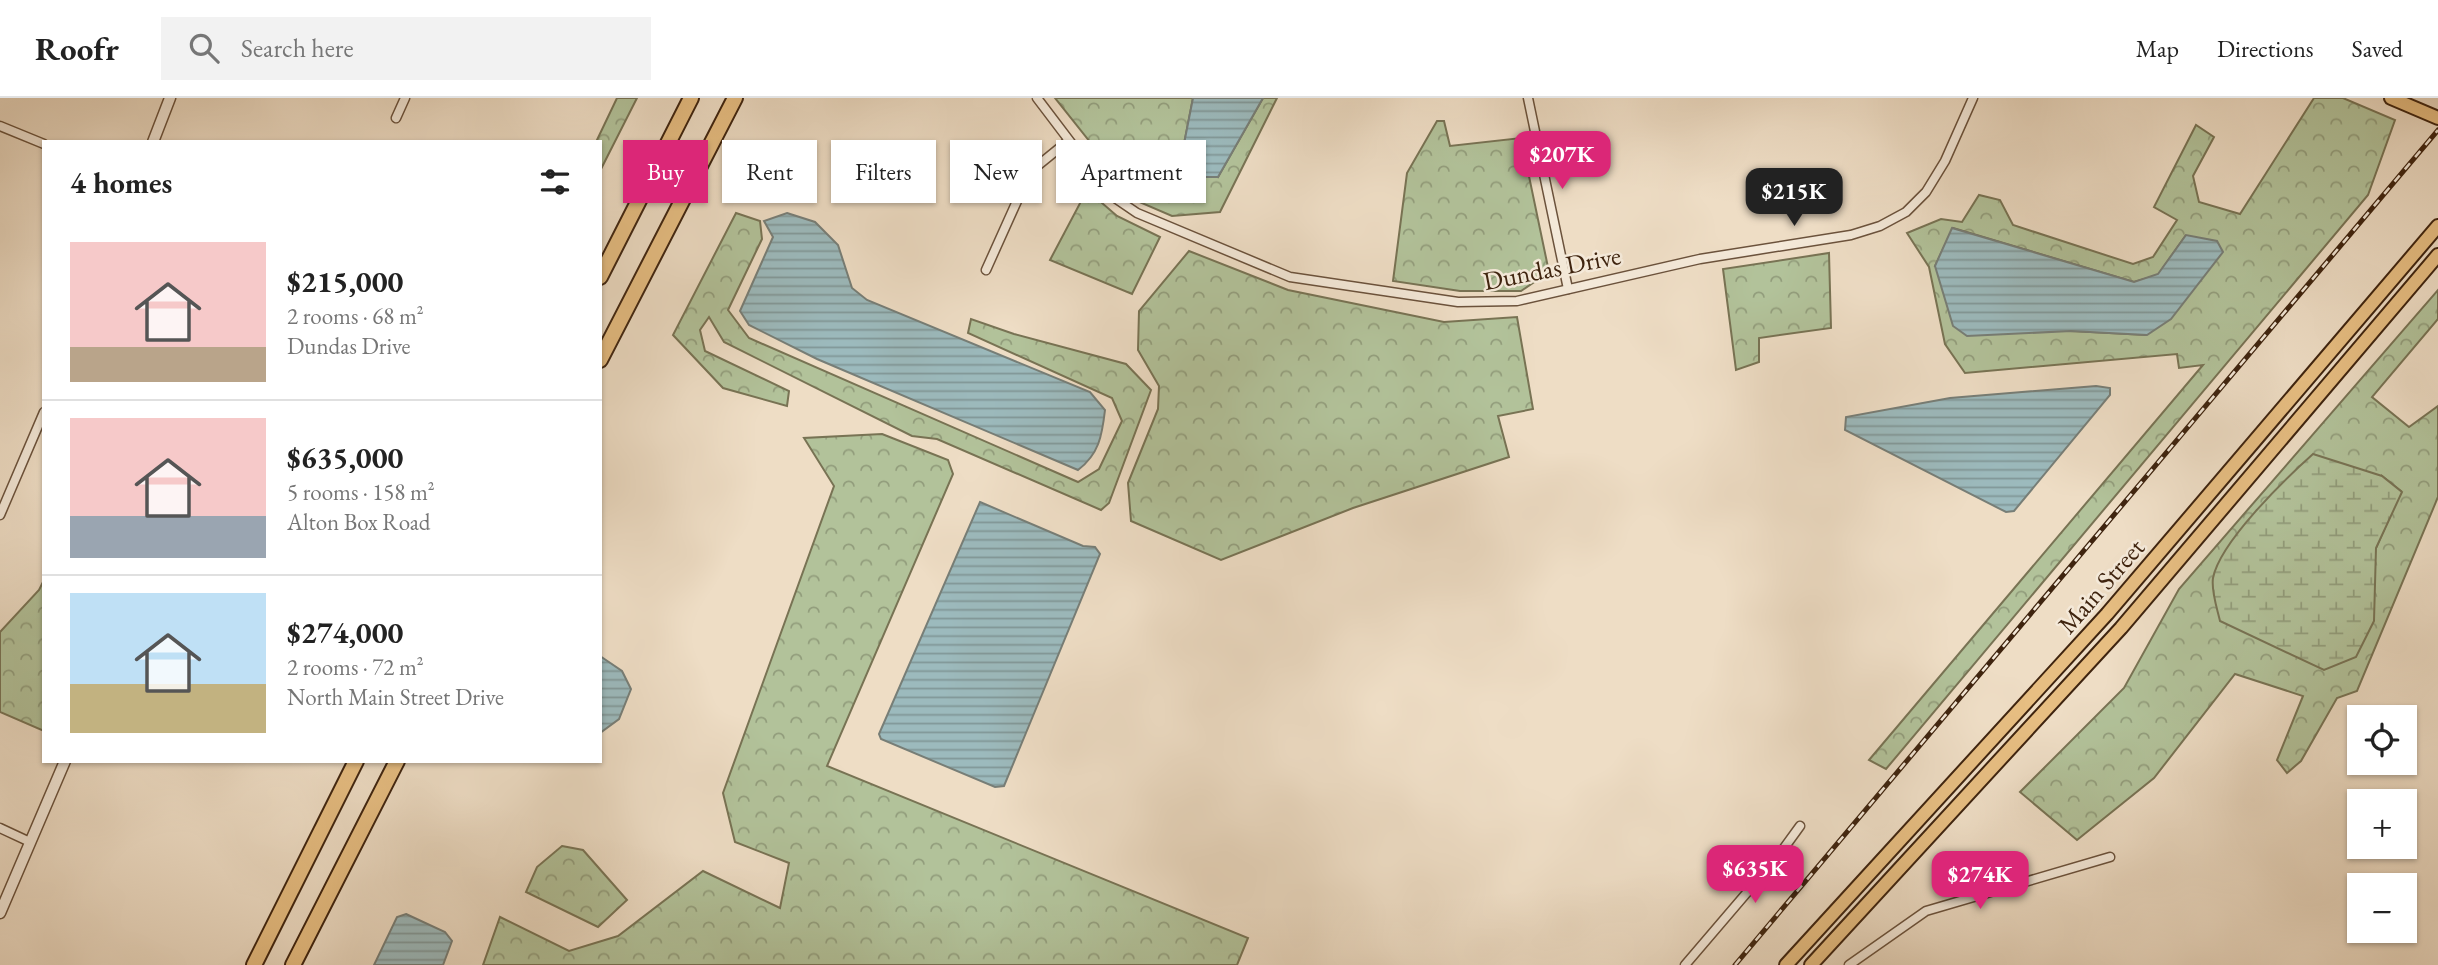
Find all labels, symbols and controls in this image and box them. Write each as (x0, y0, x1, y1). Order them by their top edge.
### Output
search box (161, 17, 651, 80)
text: Roofr (35, 27, 119, 70)
icon: search (185, 29, 223, 67)
text: Search here (241, 31, 354, 65)
text: Map (2136, 33, 2179, 64)
text: Directions (2217, 33, 2314, 64)
text: Saved (2352, 33, 2403, 64)
pin: $207K (1513, 132, 1611, 191)
text: $207K (1530, 139, 1594, 169)
chip: Buy (623, 140, 708, 203)
chip: Rent (722, 140, 817, 203)
chip: Filters (831, 140, 936, 203)
chip: New (950, 140, 1042, 203)
chip: Apartment (1056, 140, 1206, 203)
text: 4 homes (70, 163, 172, 202)
icon: filters (536, 163, 574, 201)
pin: $215K (1745, 169, 1843, 228)
text: $215K (1762, 176, 1826, 206)
street label: Dundas Drive (1480, 238, 1624, 298)
text: $215,000 (287, 262, 403, 301)
icon: home (126, 270, 210, 354)
text: 2 rooms · 68 m² (287, 301, 424, 331)
text: Dundas Drive (287, 331, 411, 361)
text: $635,000 (287, 438, 403, 477)
icon: home (126, 446, 210, 530)
text: 5 rooms · 158 m² (287, 477, 435, 507)
text: Alton Box Road (287, 507, 431, 537)
street label: Main Street (2050, 531, 2152, 641)
text: $274,000 (287, 613, 403, 652)
icon: home (126, 621, 210, 705)
text: 2 rooms · 72 m² (287, 652, 424, 682)
text: North Main Street Drive (287, 682, 504, 712)
map controls (2347, 705, 2417, 943)
button: locate (2347, 705, 2417, 775)
button: + (2347, 789, 2417, 859)
pin: $635K (1706, 846, 1804, 905)
pin: $274K (1931, 852, 2029, 911)
text: $635K (1723, 853, 1787, 883)
text: $274K (1948, 859, 2012, 889)
button: − (2347, 873, 2417, 943)

